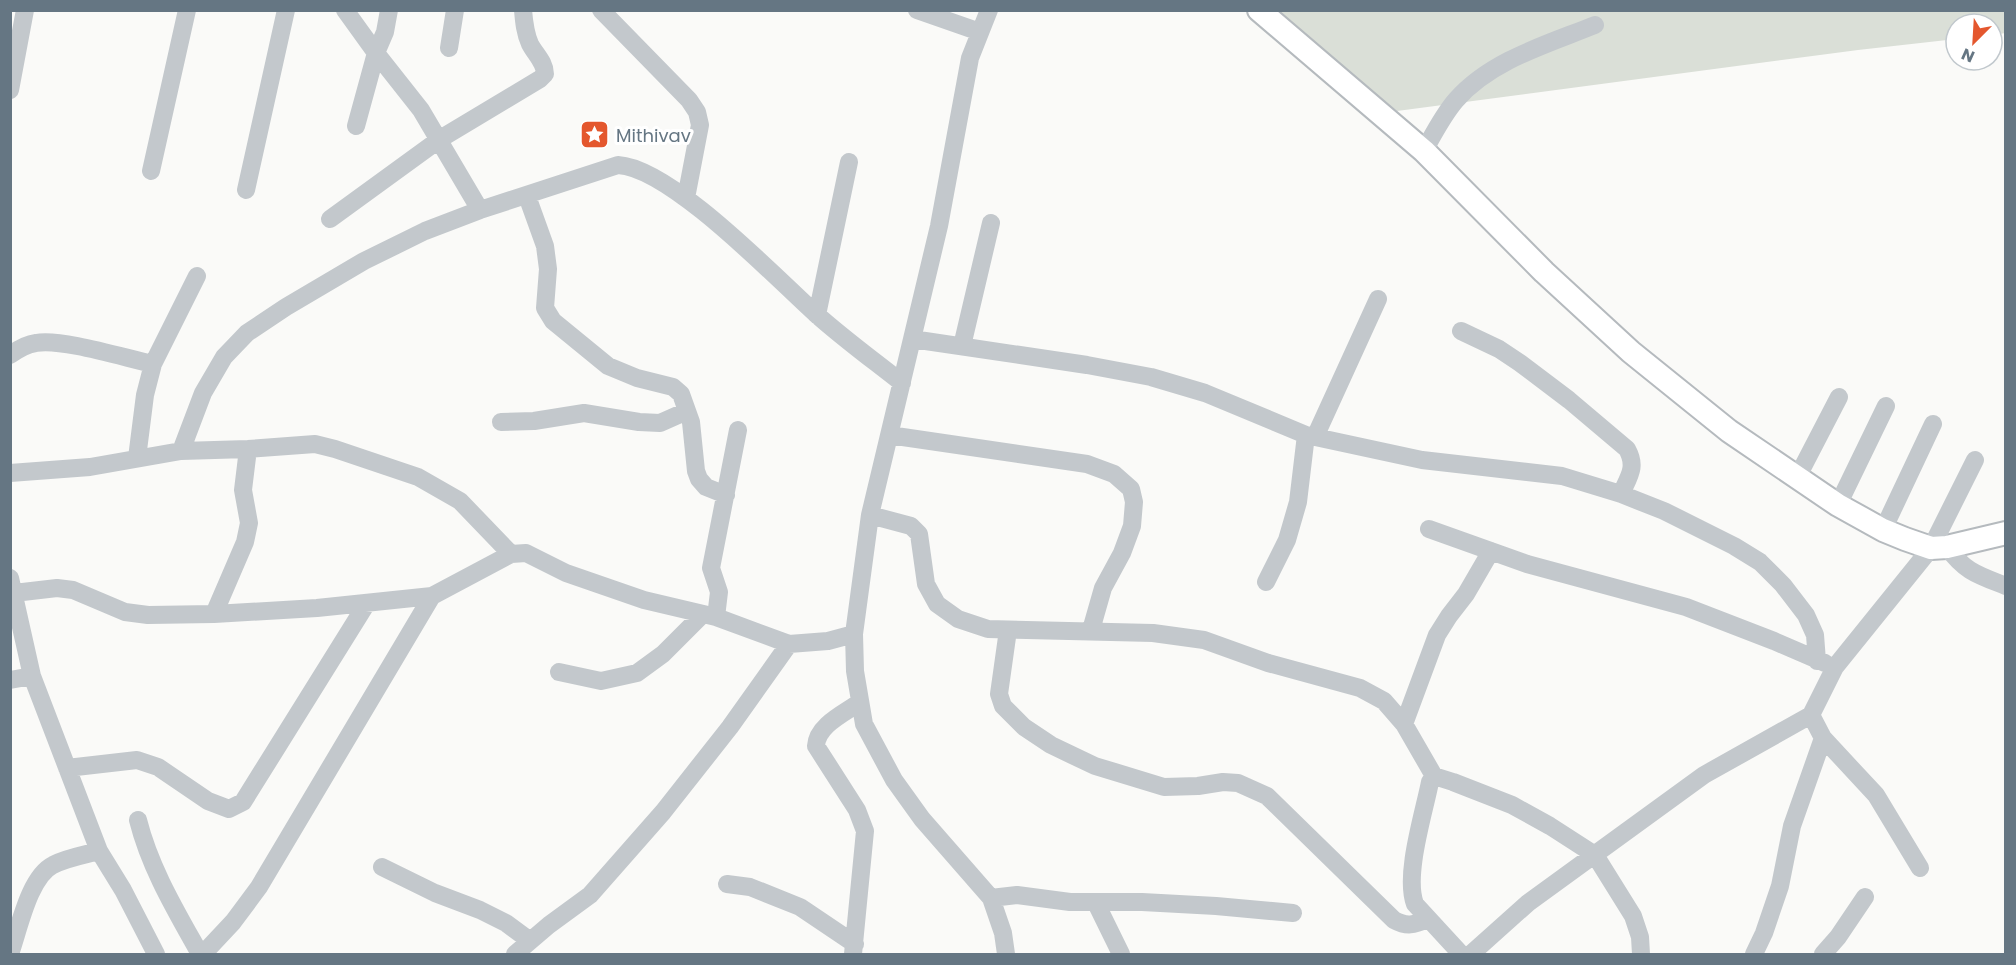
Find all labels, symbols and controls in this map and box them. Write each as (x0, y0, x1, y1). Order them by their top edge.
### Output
north arrow (1944, 12, 2004, 72)
text: N (1958, 42, 1978, 68)
place icon: Mithivav (579, 119, 611, 151)
place label: Mithivav (616, 123, 691, 148)

